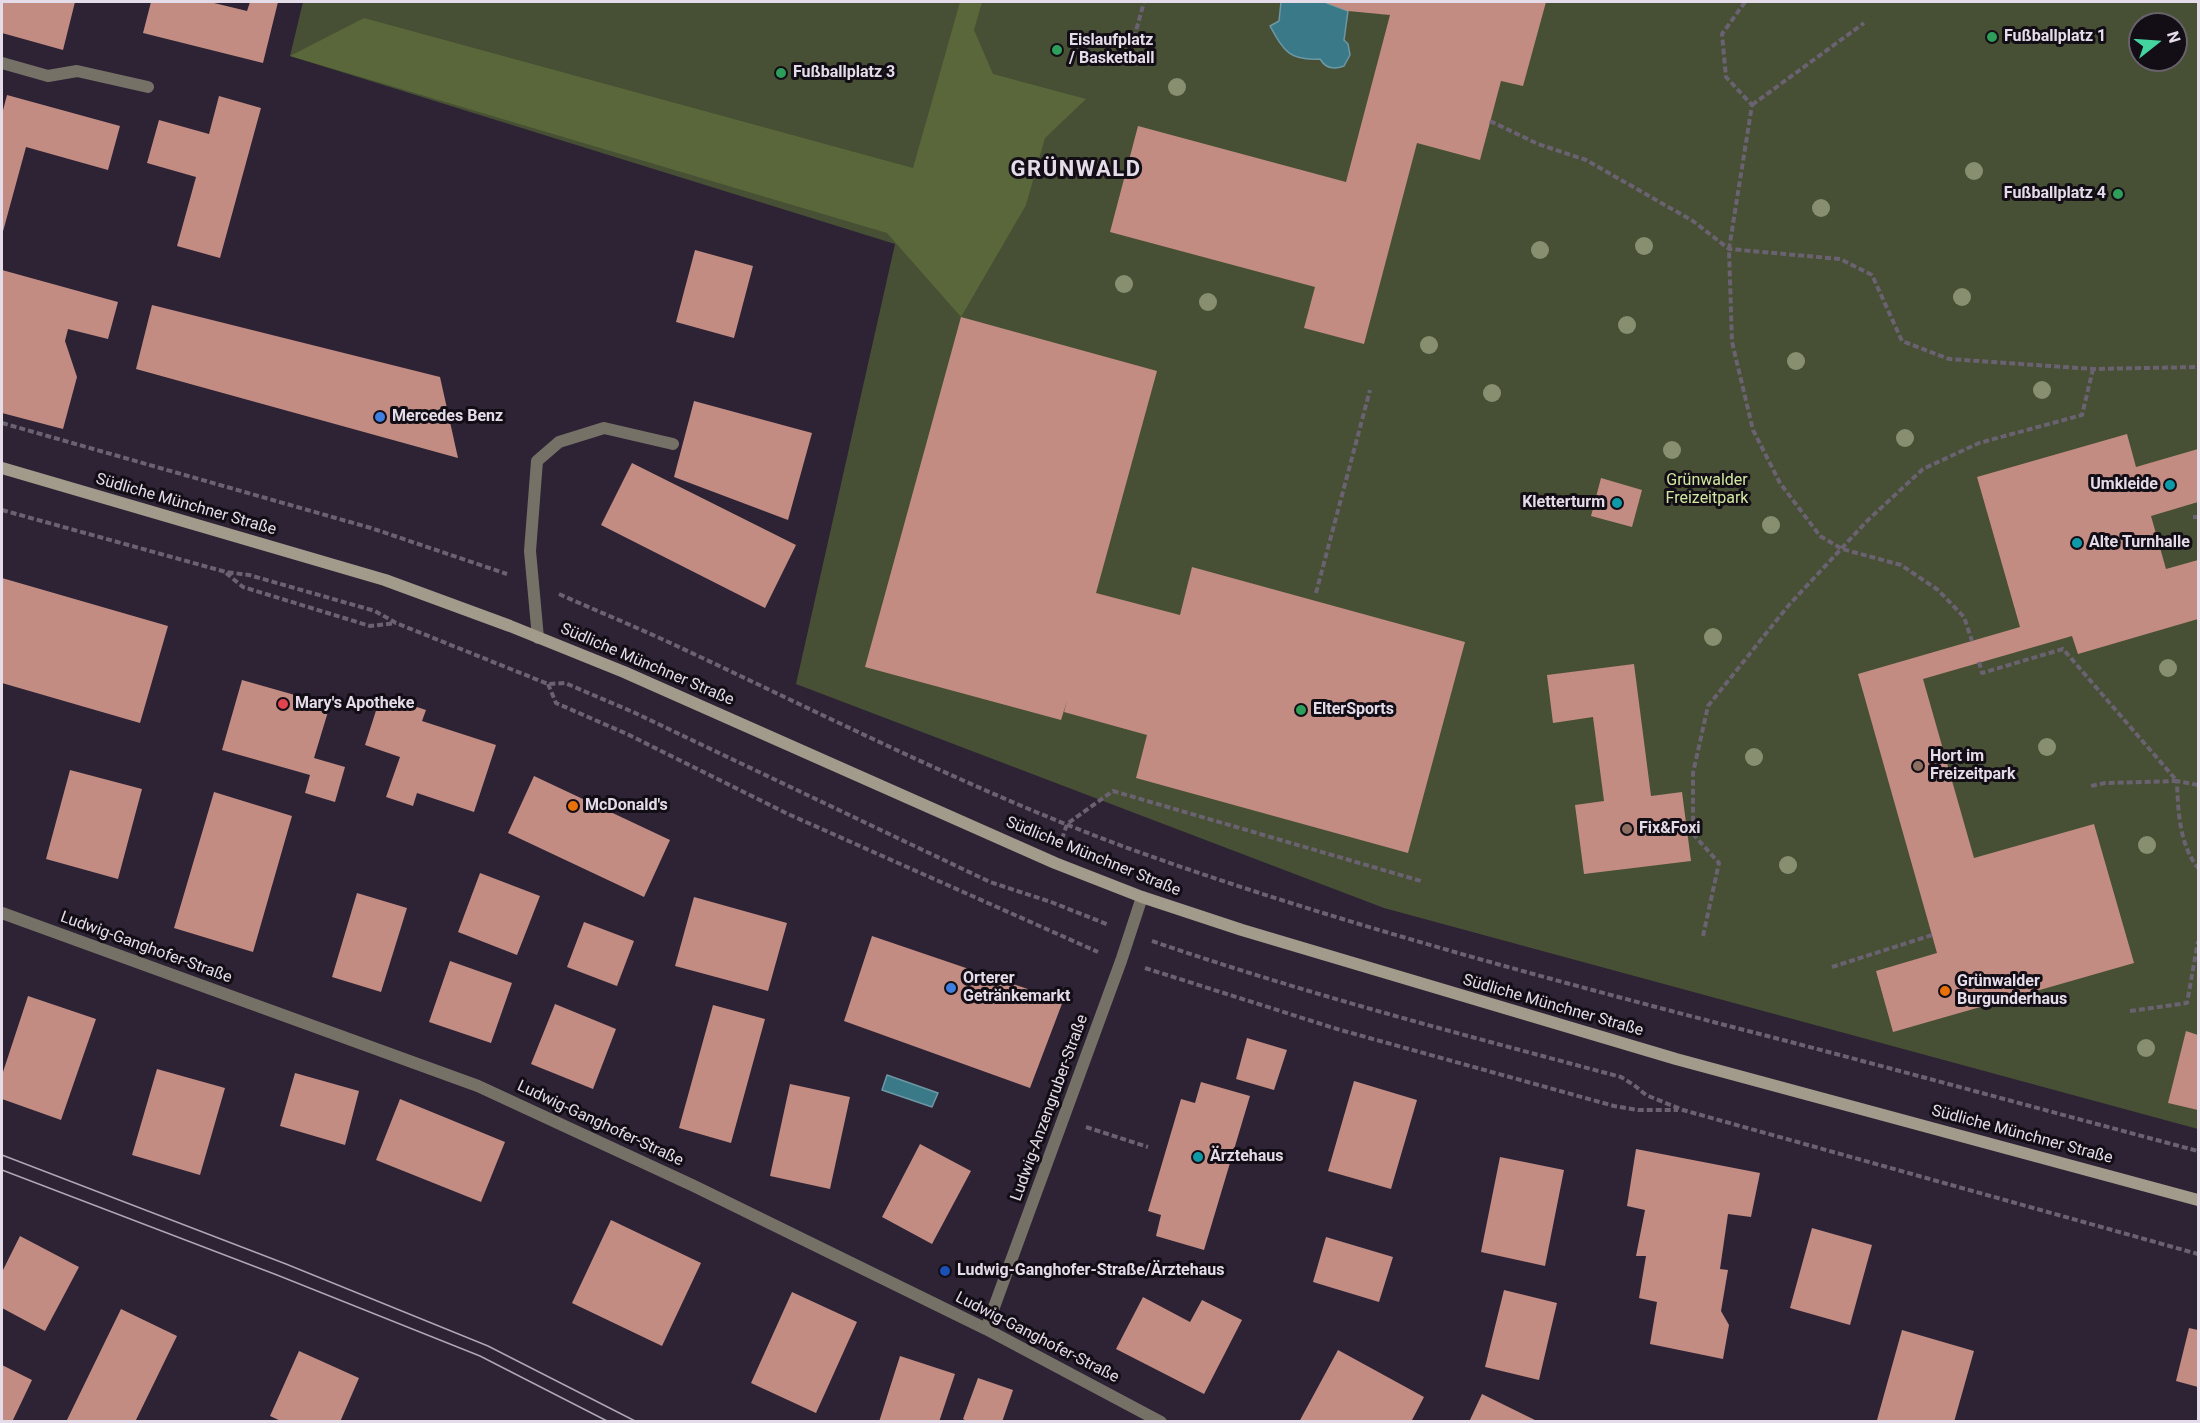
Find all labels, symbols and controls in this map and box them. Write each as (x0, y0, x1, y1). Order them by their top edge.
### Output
north arrow (2128, 12, 2188, 72)
place label: Fußballplatz 1 (2004, 27, 2106, 47)
text: N (2163, 29, 2185, 45)
marker: Fußballplatz 1 (1985, 30, 1999, 44)
place label: Eislaufplatz / Basketball (1069, 31, 1154, 69)
marker: Eislaufplatz / Basketball (1050, 43, 1064, 57)
place label: Fußballplatz 3 (793, 63, 895, 83)
marker: Fußballplatz 3 (774, 66, 788, 80)
district label: GRÜNWALD (1011, 157, 1141, 183)
place label: Fußballplatz 4 (2004, 184, 2106, 204)
marker: Fußballplatz 4 (2111, 187, 2125, 201)
place label: Mercedes Benz (392, 407, 503, 427)
marker: Mercedes Benz (373, 410, 387, 424)
street label: Südliche Münchner Straße (94, 470, 278, 540)
park label: Grünwalder Freizeitpark (1666, 471, 1748, 509)
place label: Umkleide (2090, 475, 2158, 495)
marker: Umkleide (2163, 478, 2177, 492)
place label: Kletterturm (1522, 493, 1605, 513)
marker: Kletterturm (1610, 496, 1624, 510)
place label: Alte Turnhalle (2089, 533, 2190, 553)
marker: Alte Turnhalle (2070, 536, 2084, 550)
street label: Südliche Münchner Straße (557, 620, 737, 710)
place label: Mary's Apotheke (295, 694, 414, 714)
marker: Mary's Apotheke (276, 697, 290, 711)
place label: ElterSports (1313, 700, 1394, 720)
marker: ElterSports (1294, 703, 1308, 717)
place label: Hort im Freizeitpark (1930, 747, 2015, 785)
marker: Hort im Freizeitpark (1911, 759, 1925, 773)
place label: McDonald's (585, 796, 668, 816)
marker: McDonald's (566, 799, 580, 813)
street label: Südliche Münchner Straße (1003, 813, 1183, 901)
place label: Fix&Foxi (1639, 819, 1701, 839)
marker: Fix&Foxi (1620, 822, 1634, 836)
street label: Ludwig-Ganghofer-Straße (58, 908, 234, 988)
place label: Orterer Getränkemarkt (963, 969, 1070, 1007)
street label: Südliche Münchner Straße (1461, 971, 1645, 1041)
place label: Grünwalder Burgunderhaus (1957, 972, 2067, 1010)
marker: Orterer Getränkemarkt (944, 981, 958, 995)
marker: Grünwalder Burgunderhaus (1938, 984, 1952, 998)
street label: Ludwig-Anzengruber-Straße (1007, 1012, 1093, 1204)
street label: Ludwig-Ganghofer-Straße (514, 1077, 686, 1171)
street label: Südliche Münchner Straße (1929, 1102, 2115, 1168)
place label: Ärztehaus (1210, 1147, 1284, 1167)
marker: Ärztehaus (1191, 1150, 1205, 1164)
place label: Ludwig-Ganghofer-Straße/Ärztehaus (957, 1261, 1224, 1281)
marker: Ludwig-Ganghofer-Straße/Ärztehaus (938, 1264, 952, 1278)
street label: Ludwig-Ganghofer-Straße (952, 1288, 1122, 1388)

